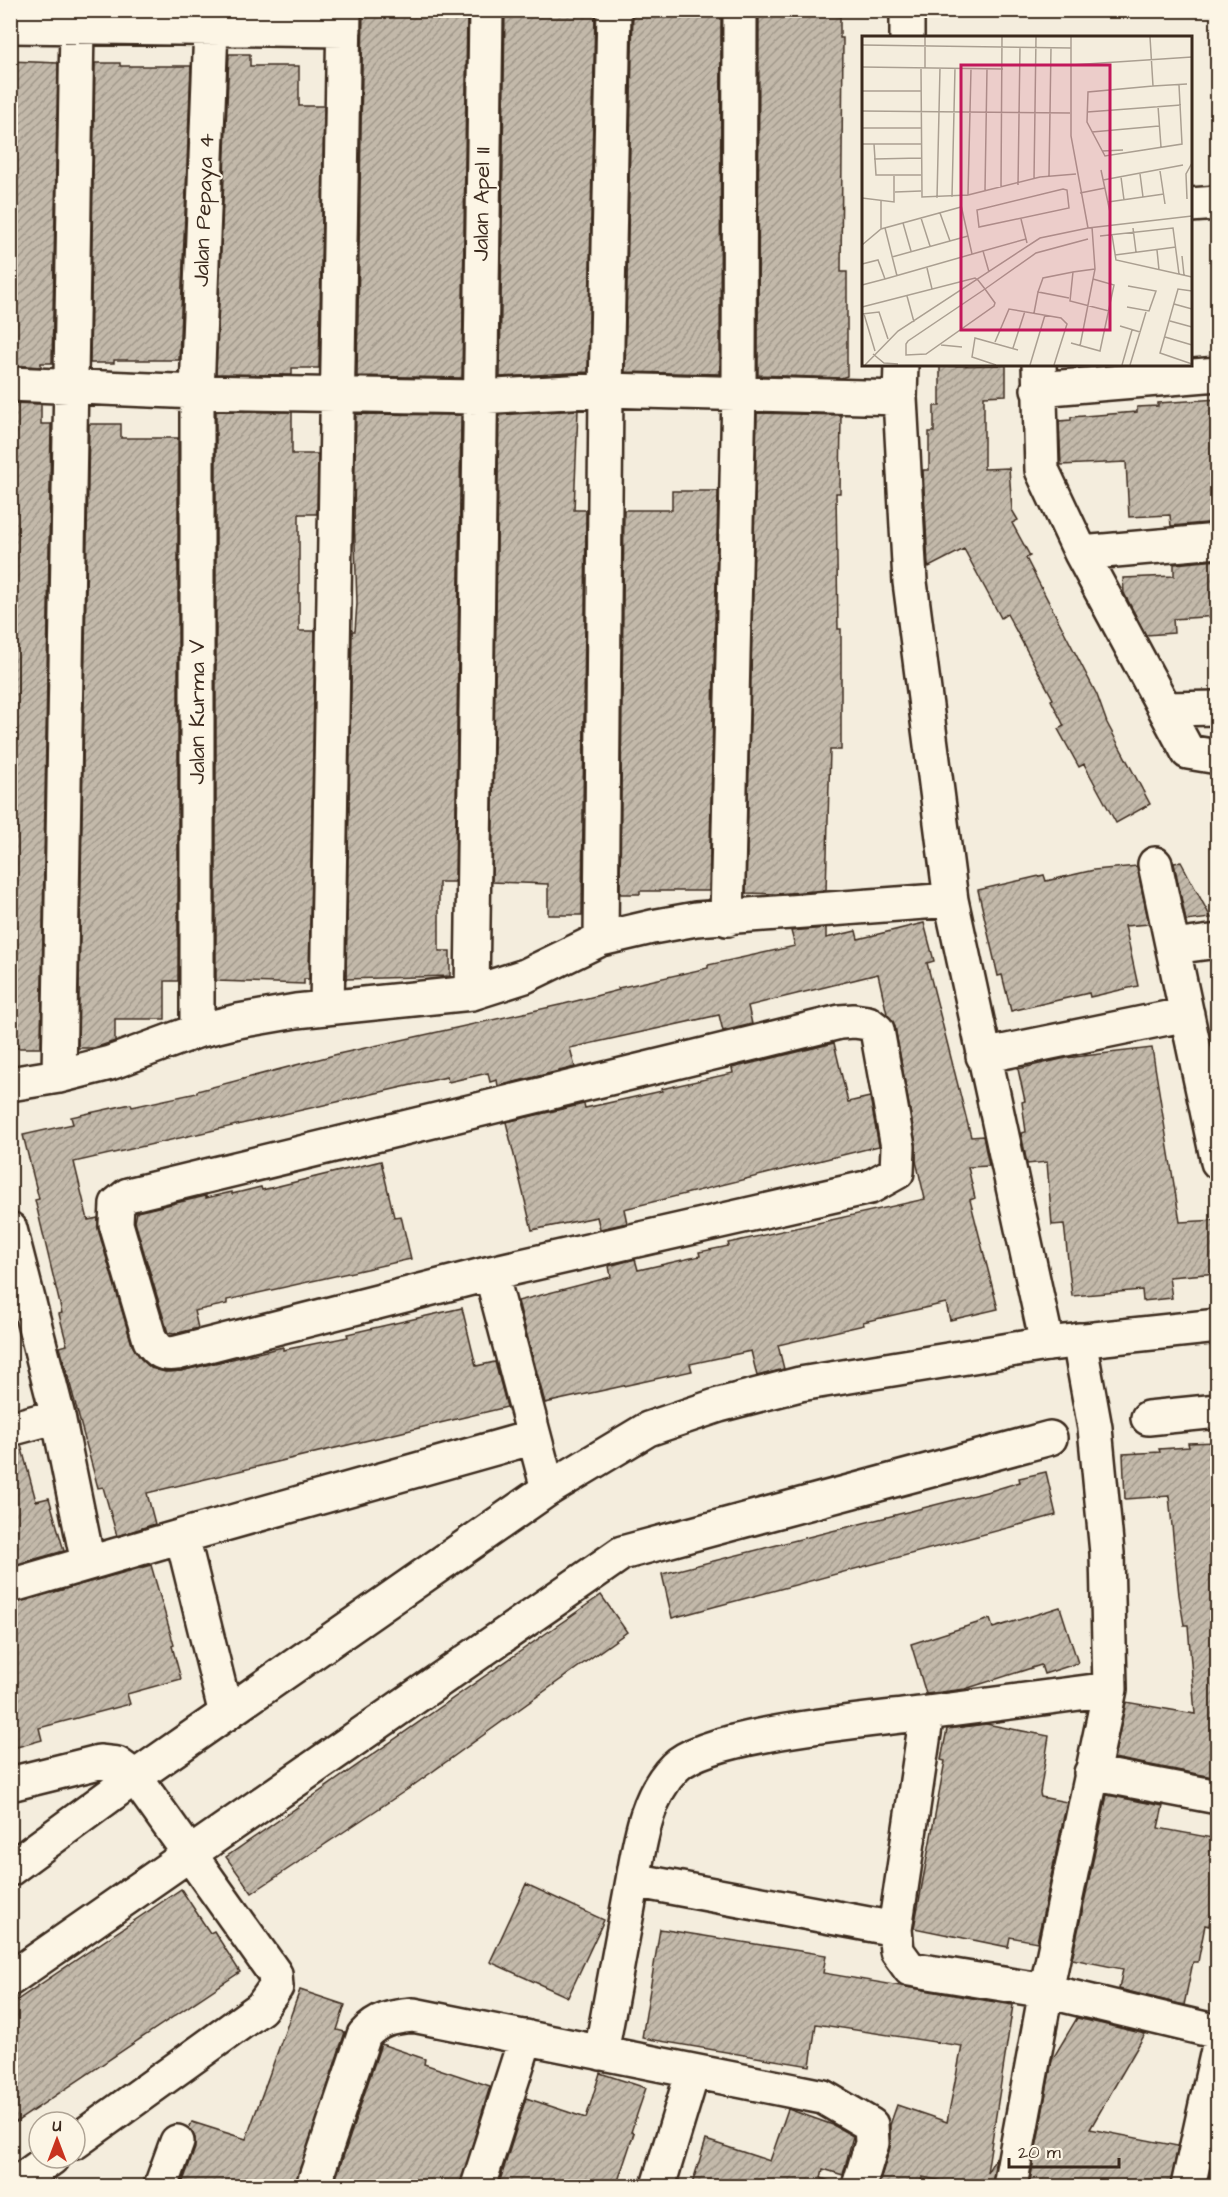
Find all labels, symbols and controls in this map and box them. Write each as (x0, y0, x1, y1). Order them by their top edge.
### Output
inset map (862, 36, 1192, 366)
street label: Jalan Pepaya 4 (186, 133, 223, 287)
street label: Jalan Apel II (466, 147, 498, 261)
street label: Jalan Kurma V (182, 639, 213, 784)
north arrow (27, 2110, 87, 2170)
text: U (53, 2115, 62, 2137)
scale bar (1009, 2131, 1118, 2169)
text: 20 m (1018, 2140, 1061, 2165)

